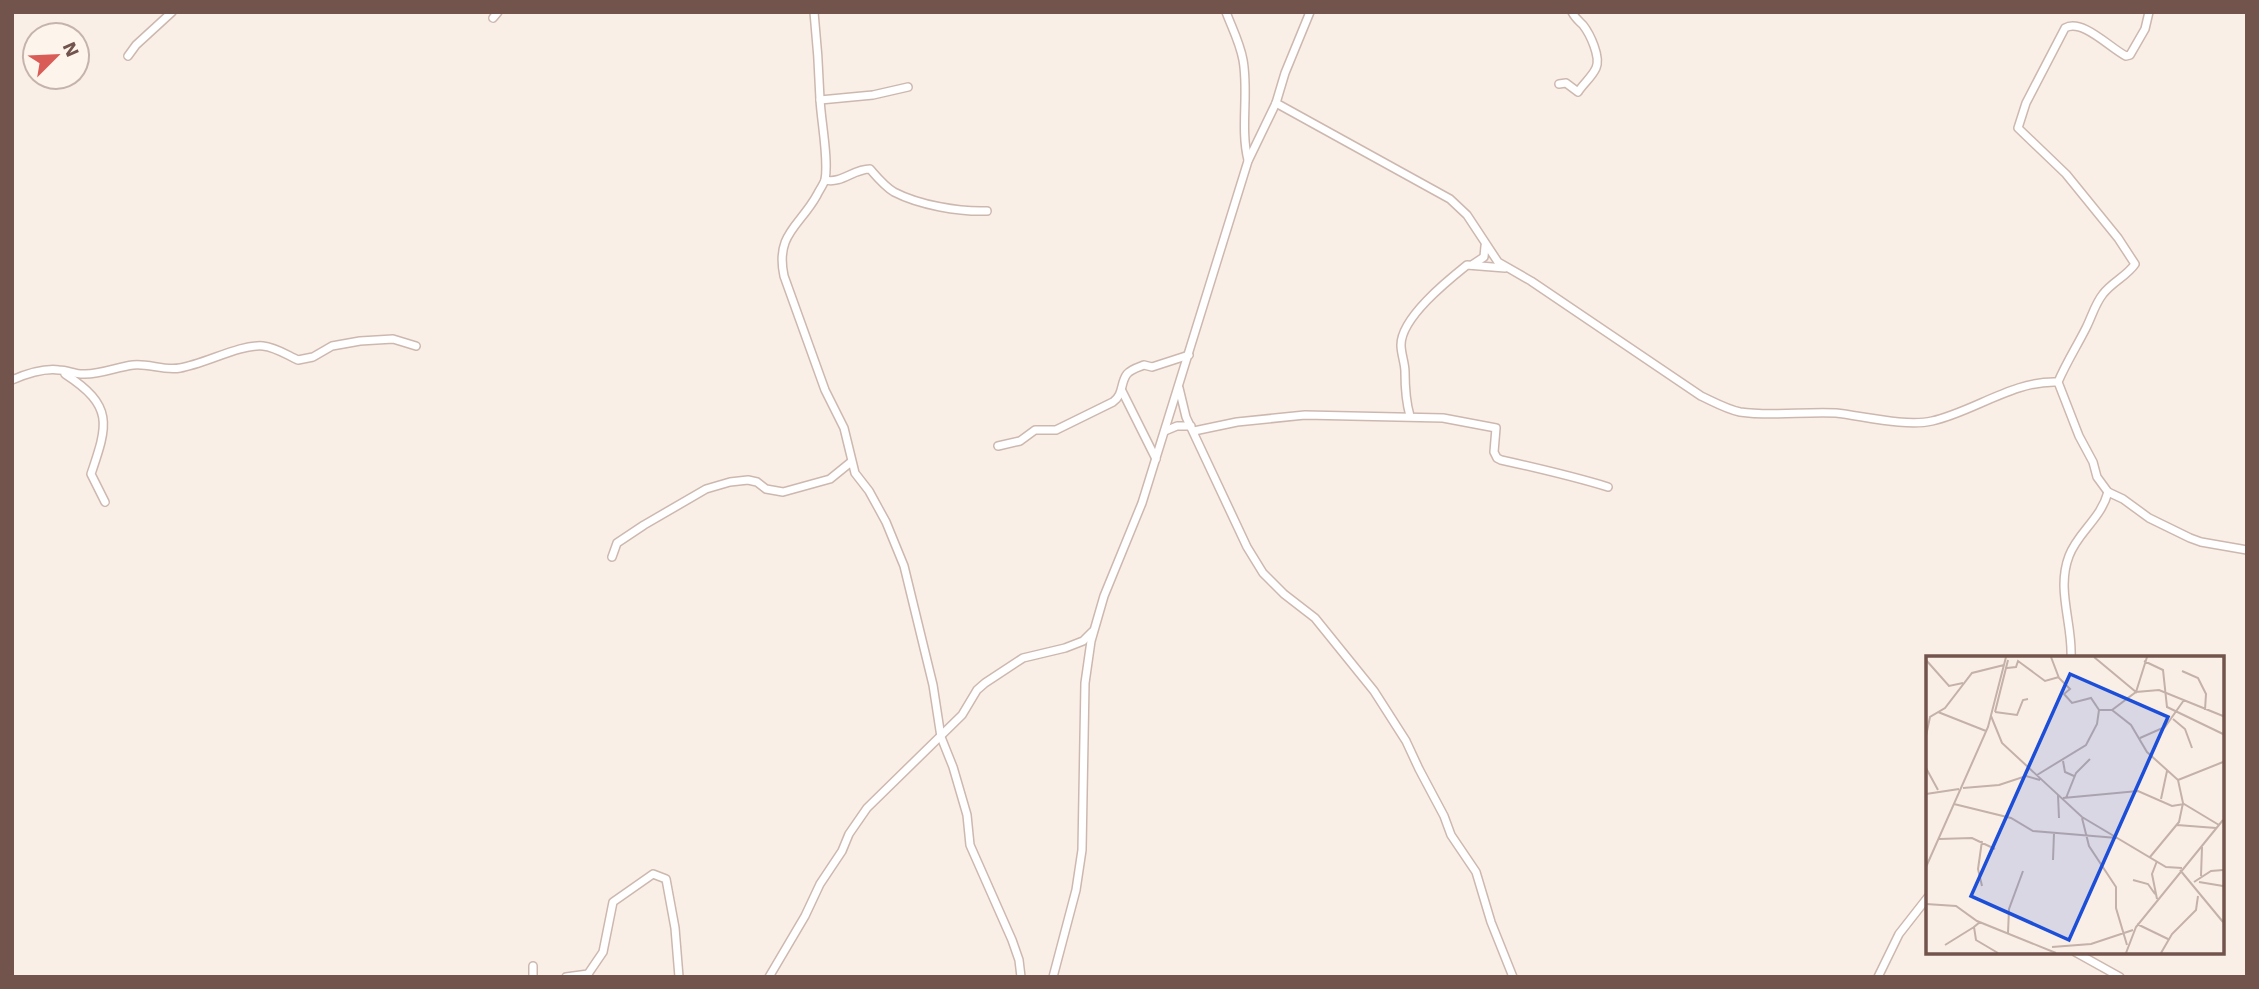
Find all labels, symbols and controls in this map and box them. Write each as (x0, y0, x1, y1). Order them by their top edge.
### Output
north arrow (21, 21, 91, 91)
text: N (58, 38, 84, 60)
inset map (1926, 656, 2224, 954)

